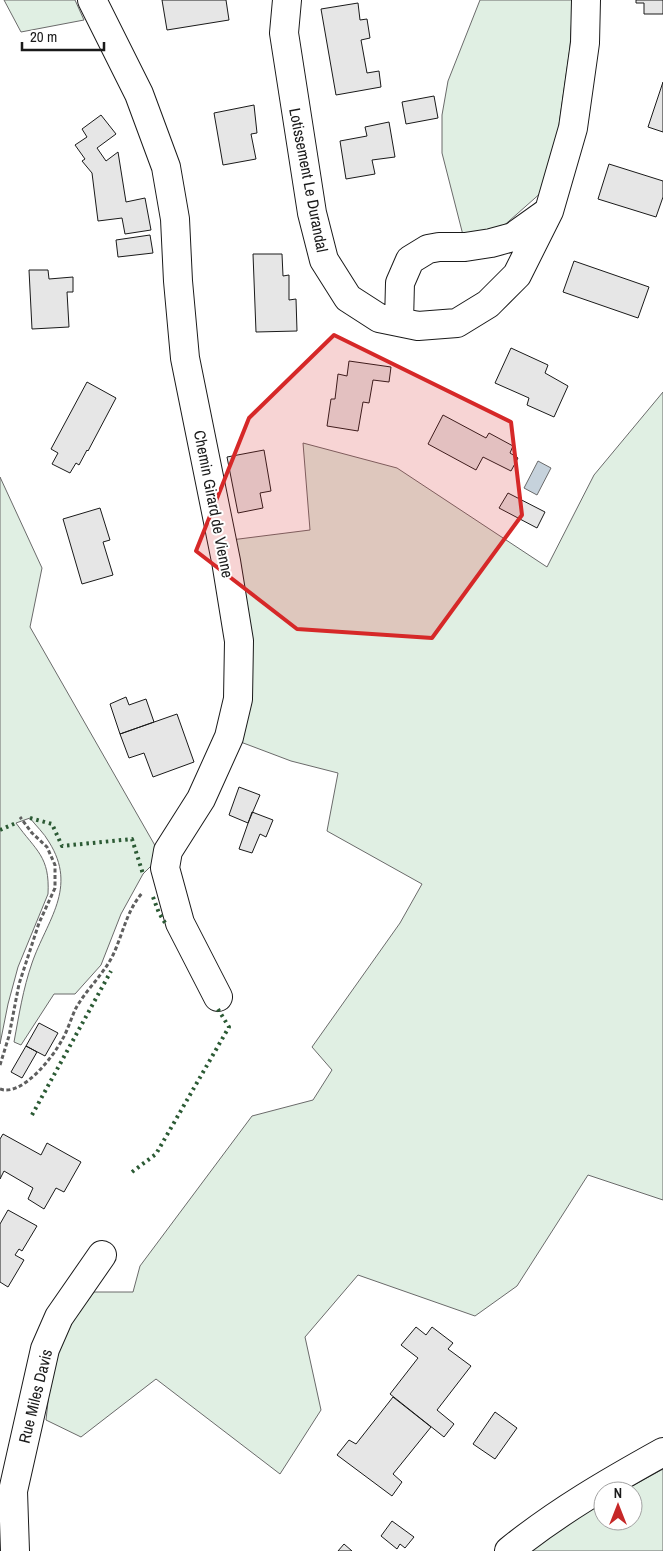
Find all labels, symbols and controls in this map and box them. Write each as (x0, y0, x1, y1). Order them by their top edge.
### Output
scale bar (22, 20, 105, 52)
text: 20 m (30, 26, 57, 47)
street label: Lotissement Le Durandal (284, 106, 334, 254)
street label: Chemin Girard de Vienne (189, 428, 239, 580)
street label: Rue Miles Davis (13, 1347, 57, 1445)
north arrow (593, 1481, 643, 1531)
text: N (614, 1484, 622, 1502)

